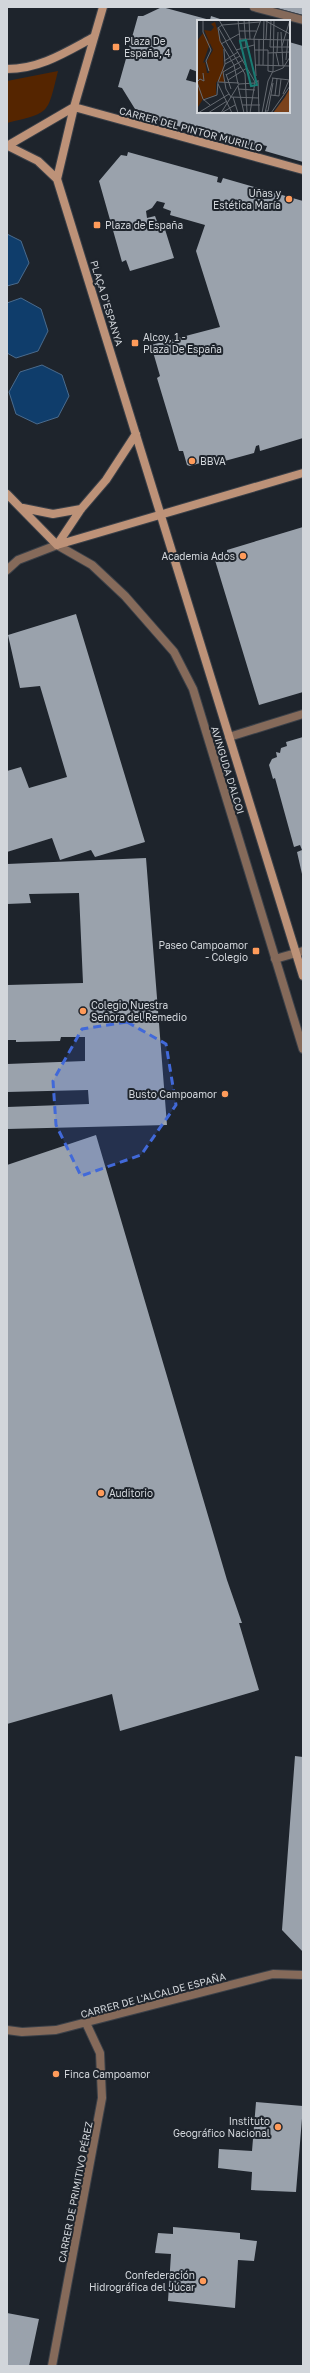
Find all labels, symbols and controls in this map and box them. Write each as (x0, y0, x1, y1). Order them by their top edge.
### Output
inset map (197, 20, 290, 113)
place label: Plaza De España, 4 (124, 35, 171, 59)
marker: Plaza De España, 4 (111, 42, 121, 52)
street label: CARRER DEL PINTOR MURILLO (118, 104, 264, 154)
place label: Uñas y Estética María (213, 187, 281, 211)
marker: Uñas y Estética María (284, 194, 294, 204)
place label: Plaza de España (105, 219, 183, 231)
marker: Plaza de España (92, 220, 102, 230)
street label: PLAÇA D'ESPANYA (88, 259, 126, 347)
place label: Alcoy, 1 - Plaza De España (143, 331, 222, 355)
marker: Alcoy, 1 - Plaza De España (130, 338, 140, 348)
place label: BBVA (200, 455, 226, 467)
marker: BBVA (187, 456, 197, 466)
place label: Academia Ados (162, 550, 235, 562)
marker: Academia Ados (238, 551, 248, 561)
street label: AVINGUDA D'ALCOI (209, 725, 247, 815)
place label: Paseo Campoamor - Colegio (158, 939, 248, 963)
marker: Paseo Campoamor - Colegio (251, 946, 261, 956)
place label: Colegio Nuestra Señora del Remedio (91, 999, 187, 1023)
marker: Colegio Nuestra Señora del Remedio (78, 1006, 88, 1016)
place label: Busto Campoamor (129, 1088, 217, 1100)
marker: Busto Campoamor (220, 1089, 230, 1099)
place label: Auditorio (109, 1487, 153, 1499)
marker: Auditorio (96, 1488, 106, 1498)
street label: CARRER DE L'ALCALDE ESPAÑA (79, 1970, 227, 2020)
place label: Finca Campoamor (64, 2068, 150, 2080)
marker: Finca Campoamor (51, 2069, 61, 2079)
place label: Instituto Geográfico Nacional (173, 2115, 270, 2139)
street label: CARRER DE PRIMITIVO PÉREZ (55, 2120, 95, 2264)
marker: Instituto Geográfico Nacional (273, 2122, 283, 2132)
place label: Confederación Hidrográfica del Júcar (89, 2269, 195, 2293)
marker: Confederación Hidrográfica del Júcar (198, 2276, 208, 2286)

